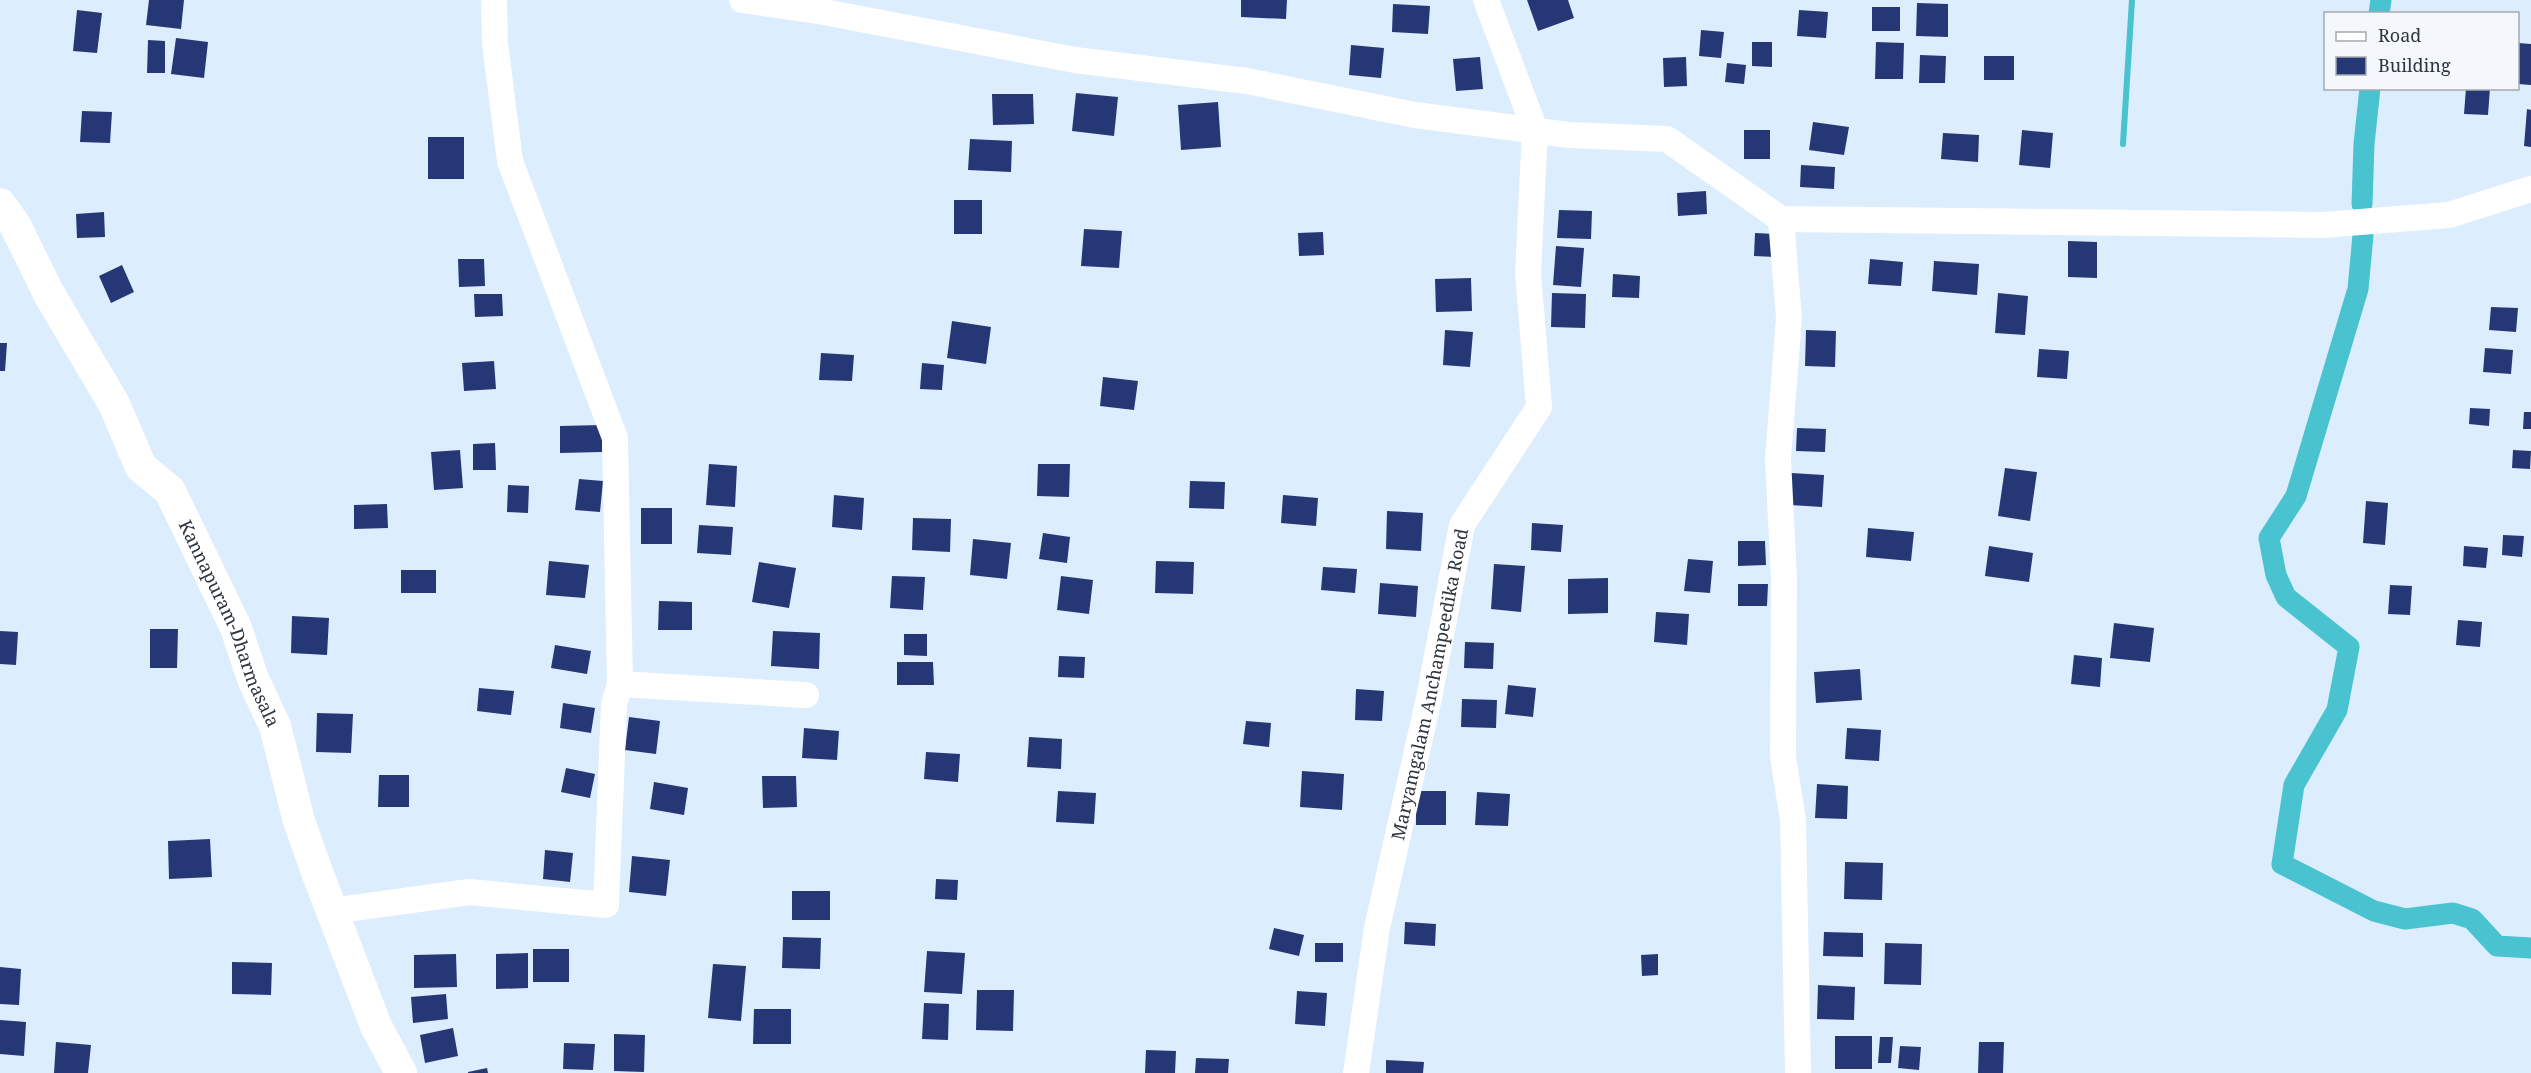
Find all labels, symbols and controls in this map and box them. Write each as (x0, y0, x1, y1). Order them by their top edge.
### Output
legend (2324, 12, 2519, 90)
text: Road (2378, 23, 2421, 47)
text: Building (2378, 53, 2451, 77)
street label: Kannapuram-Dharmasala (174, 516, 286, 731)
street label: Maryamgalam Anchampeedika Road (1385, 526, 1473, 842)

